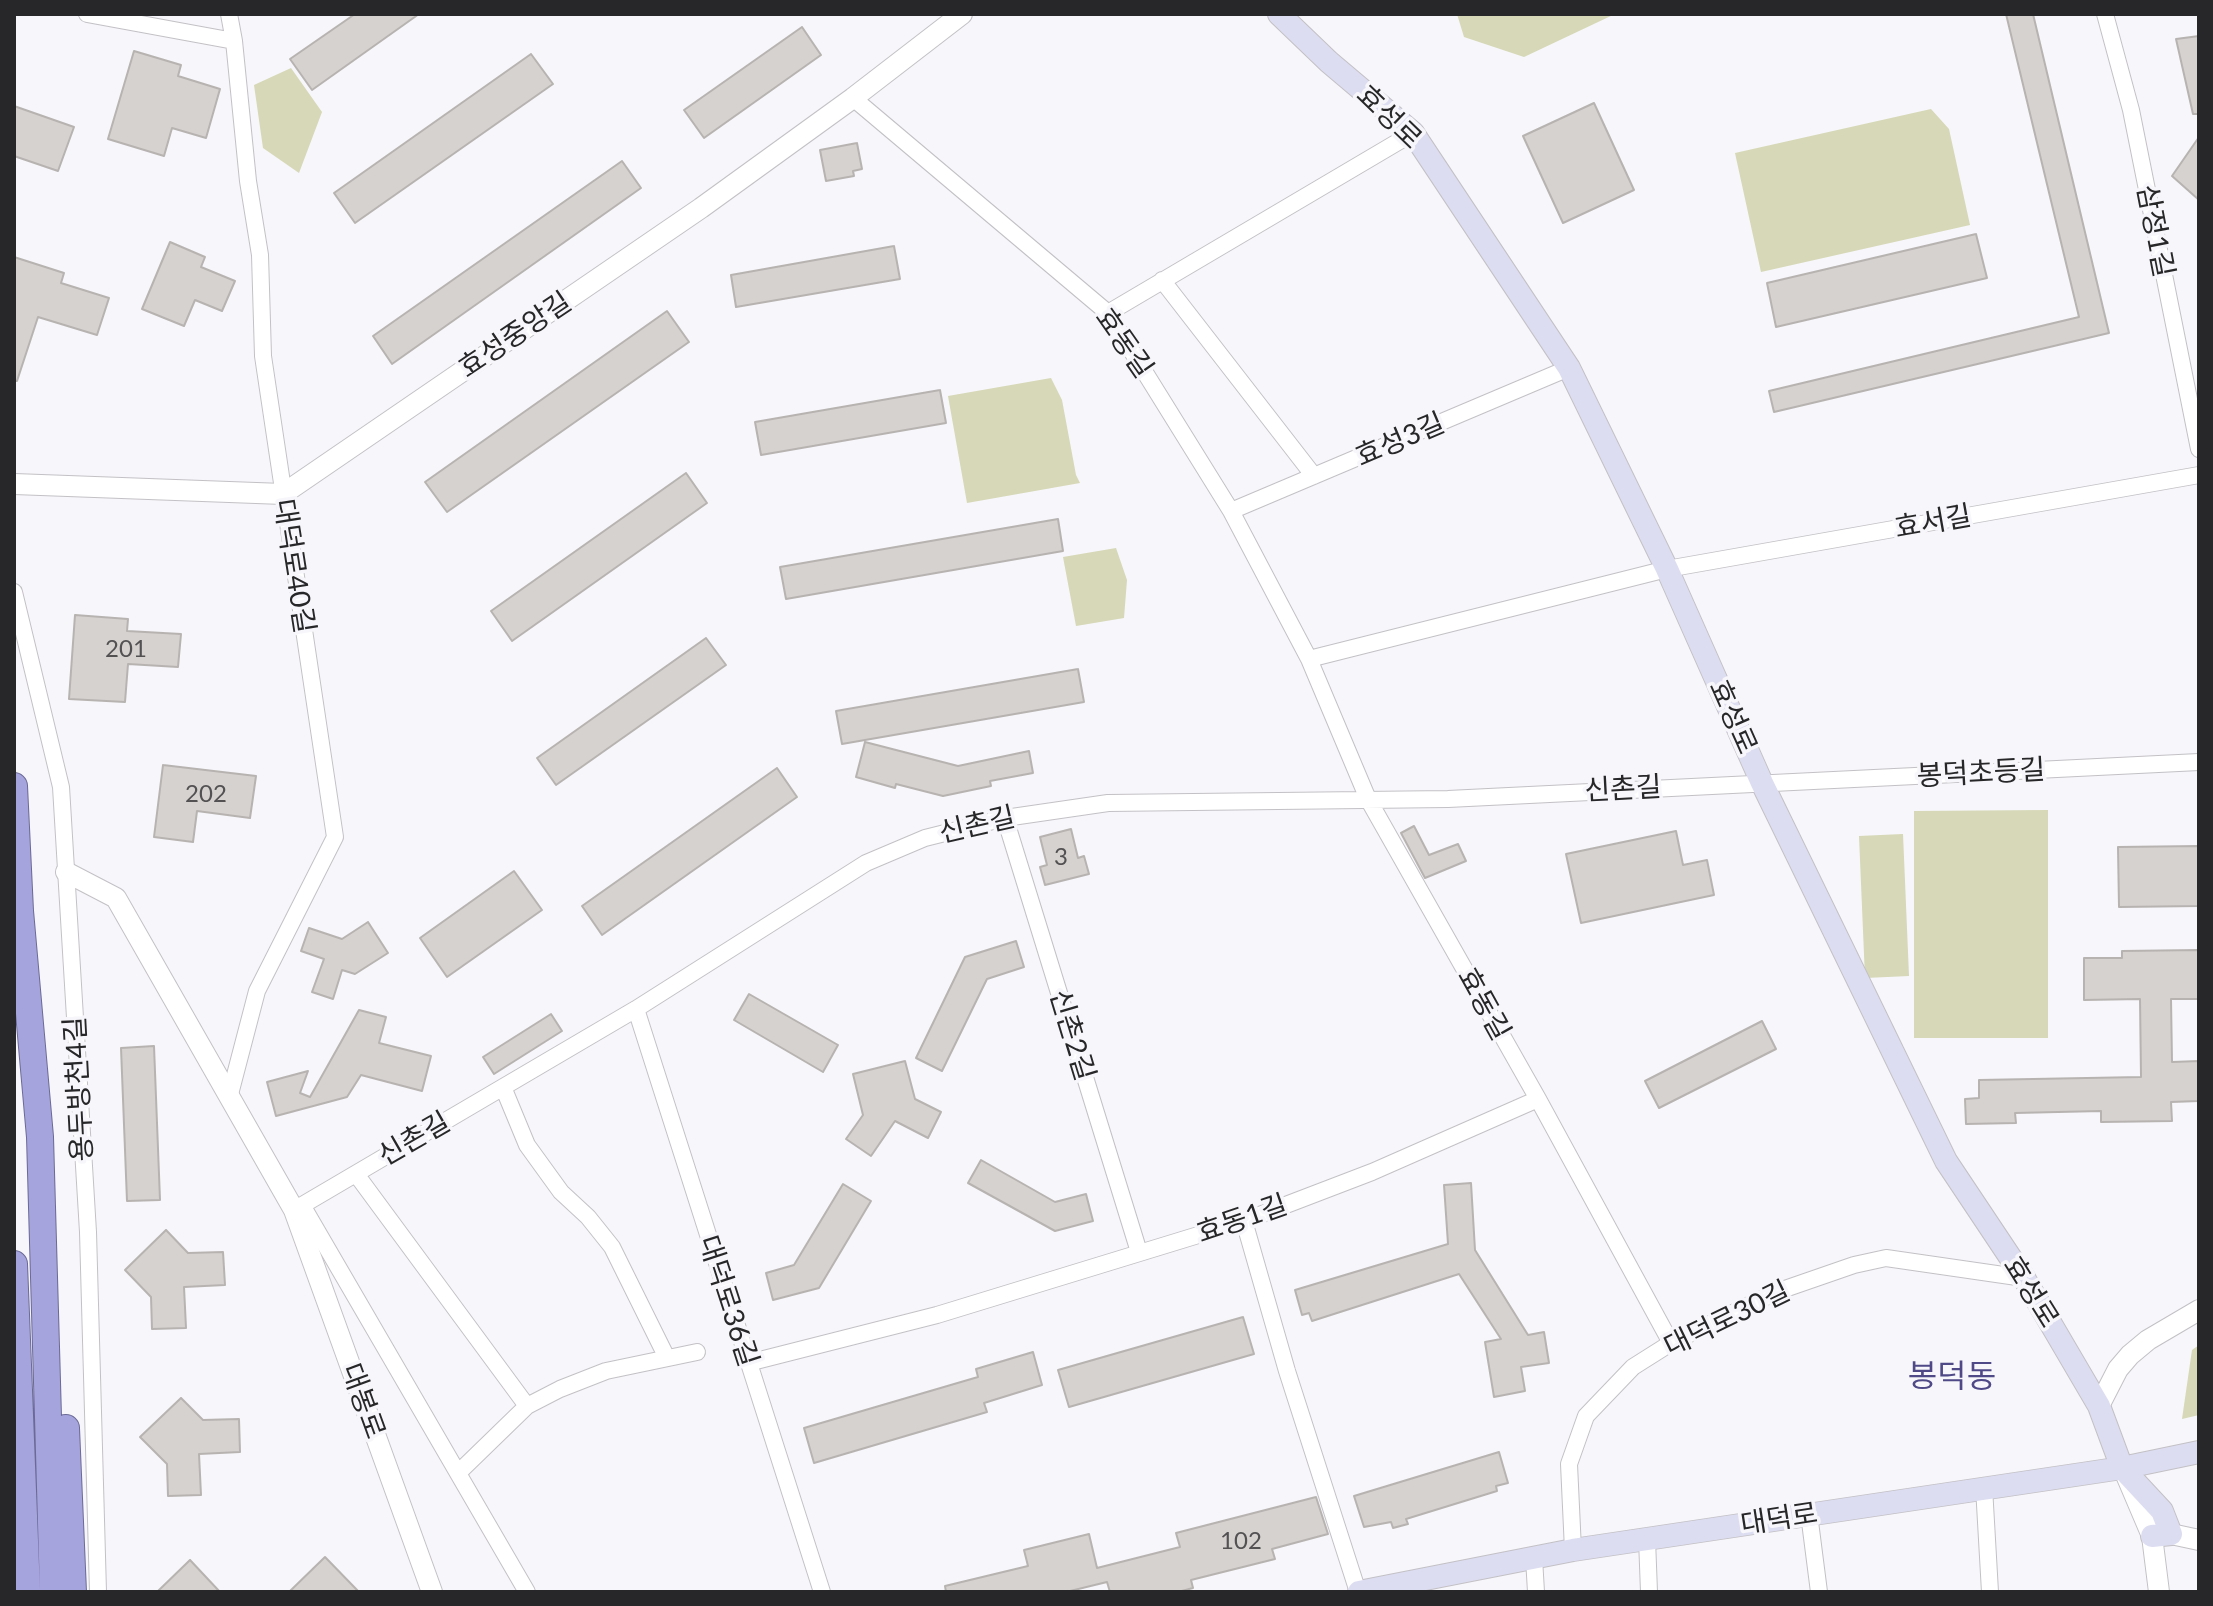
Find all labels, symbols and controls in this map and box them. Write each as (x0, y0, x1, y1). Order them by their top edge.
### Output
street label: 효성로 (1350, 78, 1428, 156)
street label: 삼정1길 (2130, 182, 2180, 280)
street label: 효성중앙길 (452, 285, 578, 385)
street label: 효동길 (1088, 302, 1160, 384)
street label: 효성3길 (1350, 406, 1450, 474)
street label: 대덕로40길 (267, 496, 321, 636)
street label: 효서길 (1892, 499, 1974, 545)
house number: 201 (105, 635, 147, 663)
street label: 효성로 (1702, 675, 1764, 759)
street label: 봉덕초등길 (1916, 753, 2046, 793)
street label: 신촌길 (1584, 770, 1662, 808)
house number: 202 (185, 780, 227, 808)
street label: 신촌길 (936, 800, 1018, 850)
house number: 3 (1054, 843, 1068, 871)
street label: 효동길 (1451, 962, 1517, 1046)
street label: 신촌2길 (1042, 985, 1102, 1085)
street label: 용두방천4길 (58, 1016, 100, 1162)
street label: 신촌길 (372, 1105, 456, 1173)
street label: 효동1길 (1192, 1188, 1292, 1250)
street label: 대덕로36길 (691, 1231, 765, 1371)
street label: 효성로 (1996, 1250, 2066, 1334)
street label: 대덕로30길 (1659, 1274, 1795, 1364)
district label: 봉덕동 (1908, 1358, 1996, 1396)
street label: 대봉로 (334, 1359, 392, 1443)
street label: 대덕로 (1738, 1496, 1820, 1542)
house number: 102 (1220, 1527, 1262, 1555)

